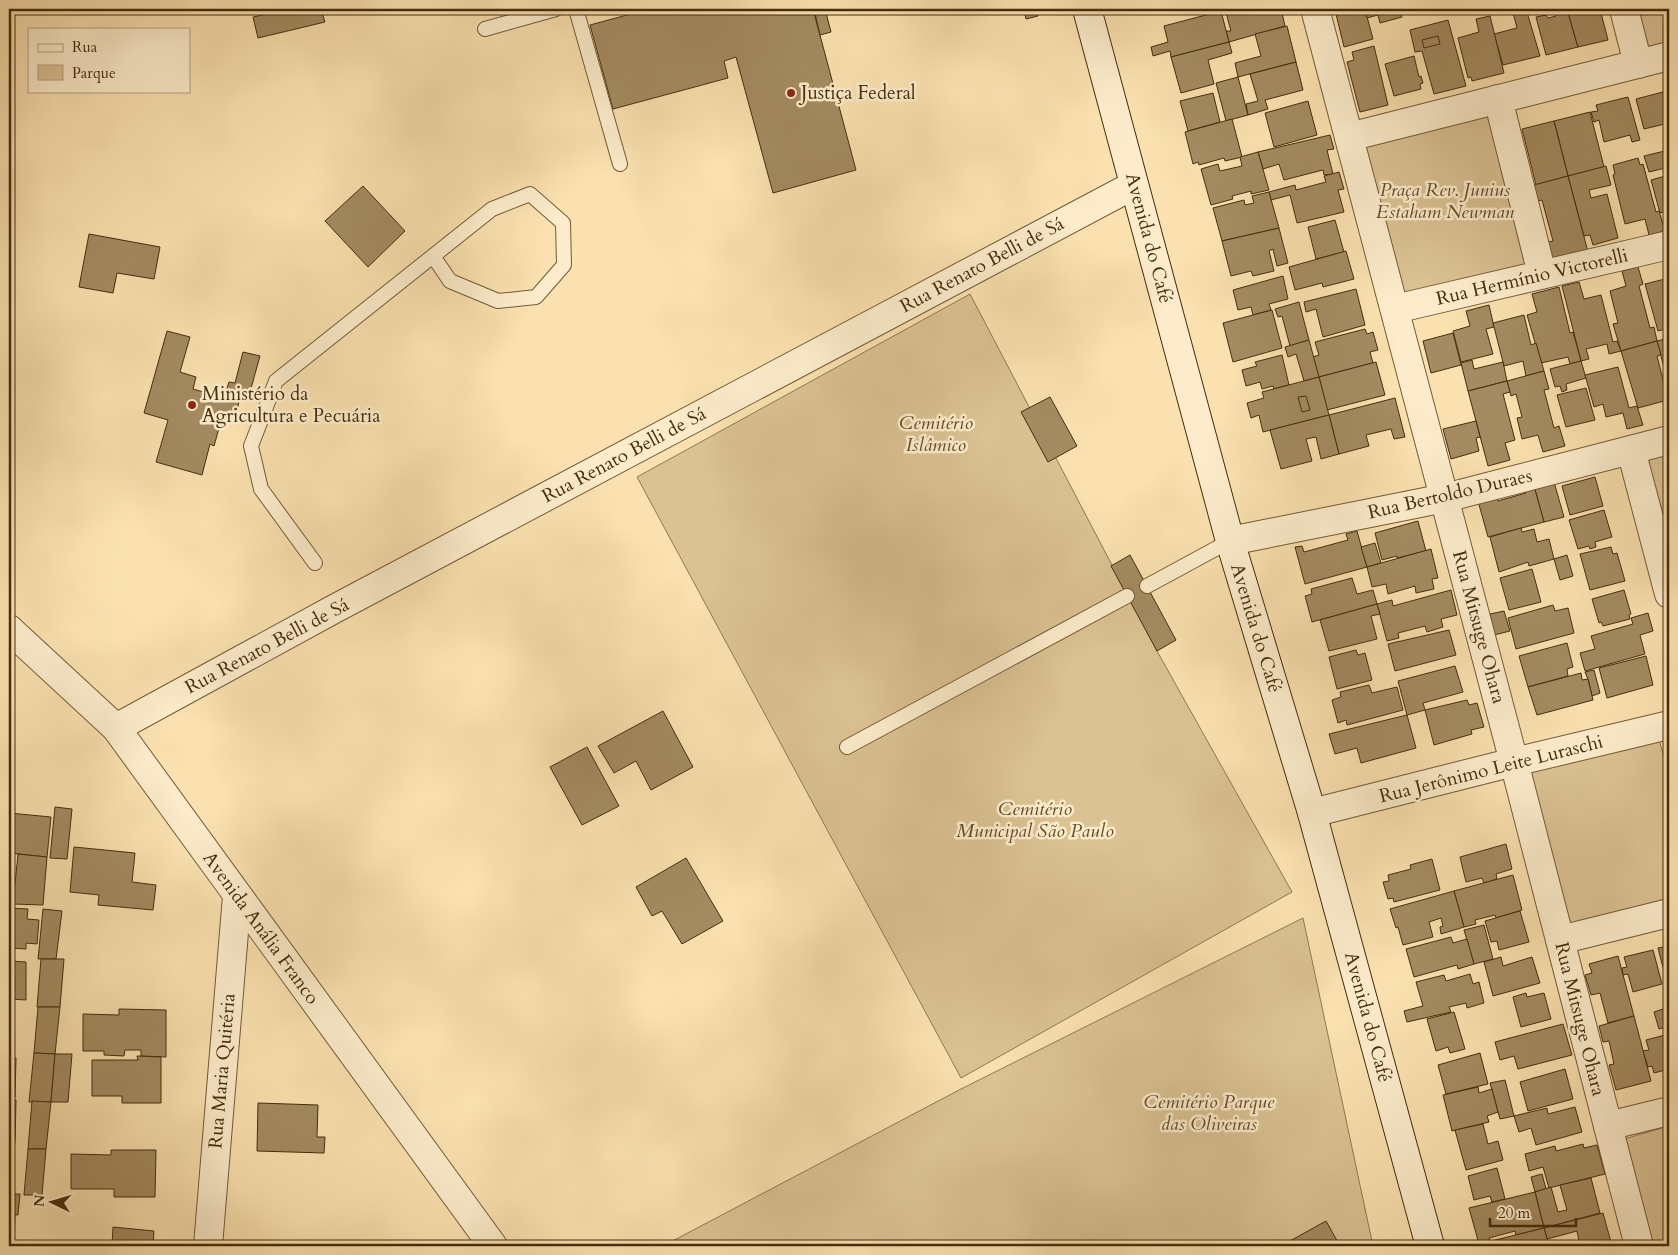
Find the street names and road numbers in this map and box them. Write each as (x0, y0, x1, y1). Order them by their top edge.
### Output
street label: Avenida do Café (1119, 170, 1179, 306)
street label: Rua Renato Belli de Sá (895, 211, 1069, 319)
street label: Rua Hermínio Victorelli (1434, 242, 1630, 312)
street label: Rua Renato Belli de Sá (537, 401, 711, 509)
street label: Rua Bertoldo Duraes (1365, 462, 1535, 526)
street label: Rua Mitsuge Ohara (1446, 548, 1512, 706)
street label: Avenida do Café (1224, 560, 1288, 696)
street label: Rua Renato Belli de Sá (180, 592, 354, 700)
street label: Rua Jerônimo Leite Luraschi (1376, 729, 1606, 809)
street label: Avenida Anália Franco (197, 846, 325, 1010)
street label: Rua Mitsuge Ohara (1548, 939, 1612, 1099)
street label: Avenida do Café (1338, 949, 1398, 1085)
street label: Rua Maria Quitéria (202, 992, 242, 1150)

